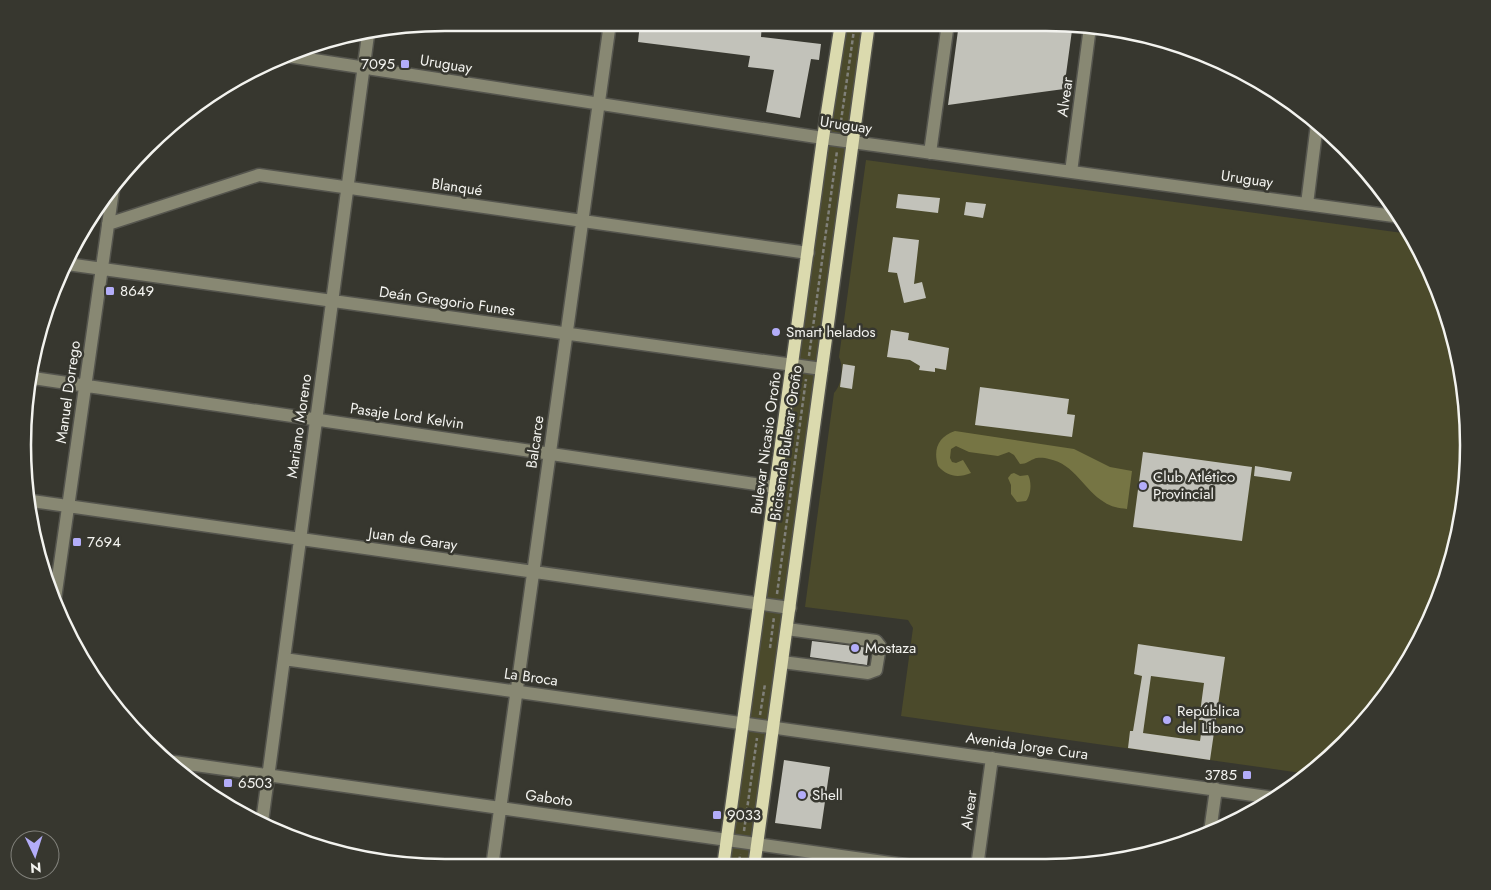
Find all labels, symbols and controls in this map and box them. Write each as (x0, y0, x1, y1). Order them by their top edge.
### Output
street label: Uruguay (418, 49, 474, 79)
place label: 7095 (361, 53, 395, 75)
marker: 7095 (399, 58, 411, 70)
street label: Alvear (1051, 75, 1079, 118)
street label: Uruguay (818, 110, 874, 140)
street label: Uruguay (1219, 164, 1275, 194)
street label: Blanqué (430, 173, 484, 201)
place label: 8649 (120, 280, 154, 302)
street label: Deán Gregorio Funes (378, 281, 516, 321)
marker: 8649 (104, 285, 116, 297)
place label: Smart helados (786, 321, 875, 343)
marker: Smart helados (770, 326, 782, 338)
street label: Manuel Dorrego (50, 339, 86, 445)
street label: Bicisenda Bulevar Oroño (764, 364, 808, 522)
street label: Bulevar Nicasio Oroño (745, 370, 787, 516)
street label: Mariano Moreno (281, 372, 317, 480)
street label: Pasaje Lord Kelvin (349, 397, 465, 435)
street label: Balcarce (520, 414, 550, 470)
place label: Club Atlético Provincial (1153, 466, 1235, 505)
marker: Club Atlético Provincial (1137, 480, 1149, 492)
street label: Juan de Garay (365, 522, 459, 556)
place label: 7694 (87, 531, 121, 553)
marker: 7694 (71, 536, 83, 548)
place label: Mostaza (865, 637, 916, 659)
marker: Mostaza (849, 642, 861, 654)
street label: La Broca (503, 662, 559, 692)
place label: República del Libano (1177, 700, 1244, 739)
marker: República del Libano (1161, 714, 1173, 726)
street label: Avenida Jorge Cura (964, 727, 1090, 765)
place label: 3785 (1205, 764, 1237, 786)
marker: 3785 (1241, 769, 1253, 781)
place label: 6503 (238, 772, 272, 794)
marker: 6503 (222, 777, 234, 789)
street label: Gaboto (524, 784, 574, 812)
place label: Shell (812, 784, 843, 806)
street label: Alvear (955, 788, 983, 831)
marker: Shell (796, 789, 808, 801)
place label: 9033 (727, 804, 761, 826)
marker: 9033 (711, 809, 723, 821)
north arrow (10, 830, 60, 880)
text: N (30, 858, 42, 878)

